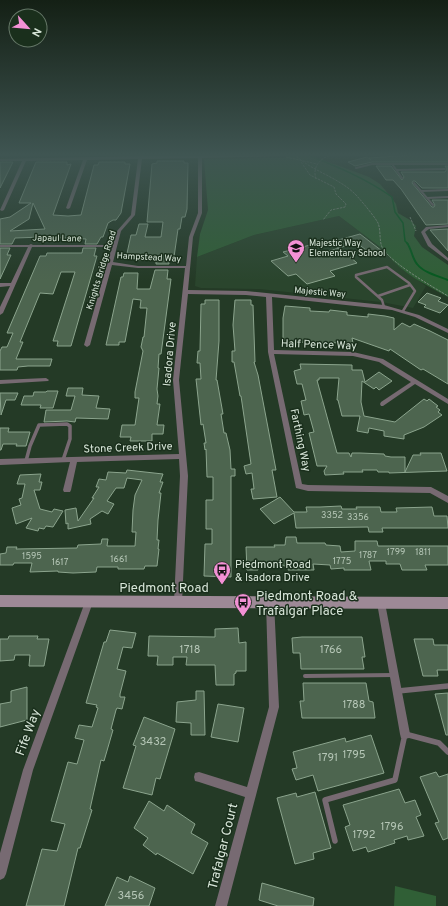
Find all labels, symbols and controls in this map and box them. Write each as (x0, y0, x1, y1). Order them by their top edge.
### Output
north arrow (8, 8, 48, 48)
text: N (28, 25, 44, 39)
street label: Knights Bridge Road (84, 229, 119, 311)
street label: Japaul Lane (32, 233, 82, 244)
school or university icon: Majestic Way Elementary School (286, 238, 306, 263)
place label: Majestic Way Elementary School (309, 238, 385, 259)
street label: Hampstead Way (116, 250, 182, 265)
street label: Majestic Way (294, 285, 347, 300)
street label: Isadora Drive (160, 321, 180, 387)
street label: Half Pence Way (281, 337, 357, 353)
street label: Farthing Way (287, 407, 314, 473)
street label: Stone Creek Drive (83, 439, 173, 457)
house number: 3352 (321, 510, 343, 521)
house number: 3356 (347, 512, 369, 523)
house number: 1799 (387, 547, 405, 558)
house number: 1811 (415, 547, 431, 558)
house number: 1787 (359, 550, 377, 561)
house number: 1595 (22, 551, 42, 562)
house number: 1661 (110, 554, 128, 565)
house number: 1775 (333, 556, 351, 567)
house number: 1617 (52, 557, 69, 568)
place label: Piedmont Road & Isadora Drive (235, 558, 311, 585)
bus stop icon: Piedmont Road & Isadora Drive (212, 560, 232, 585)
street label: Piedmont Road (119, 581, 209, 597)
place label: Piedmont Road & Trafalgar Place (256, 589, 358, 620)
bus stop icon: Piedmont Road & Trafalgar Place (233, 592, 253, 617)
house number: 1718 (180, 643, 200, 657)
house number: 1766 (320, 643, 342, 657)
house number: 1788 (343, 698, 365, 712)
street label: Fife Way (13, 707, 45, 758)
house number: 3432 (140, 735, 166, 749)
house number: 1795 (342, 748, 366, 762)
house number: 1791 (318, 751, 338, 765)
street label: Trafalgar Court (205, 802, 242, 891)
house number: 1796 (381, 820, 403, 834)
house number: 1792 (352, 828, 376, 842)
house number: 3456 (118, 889, 144, 903)

